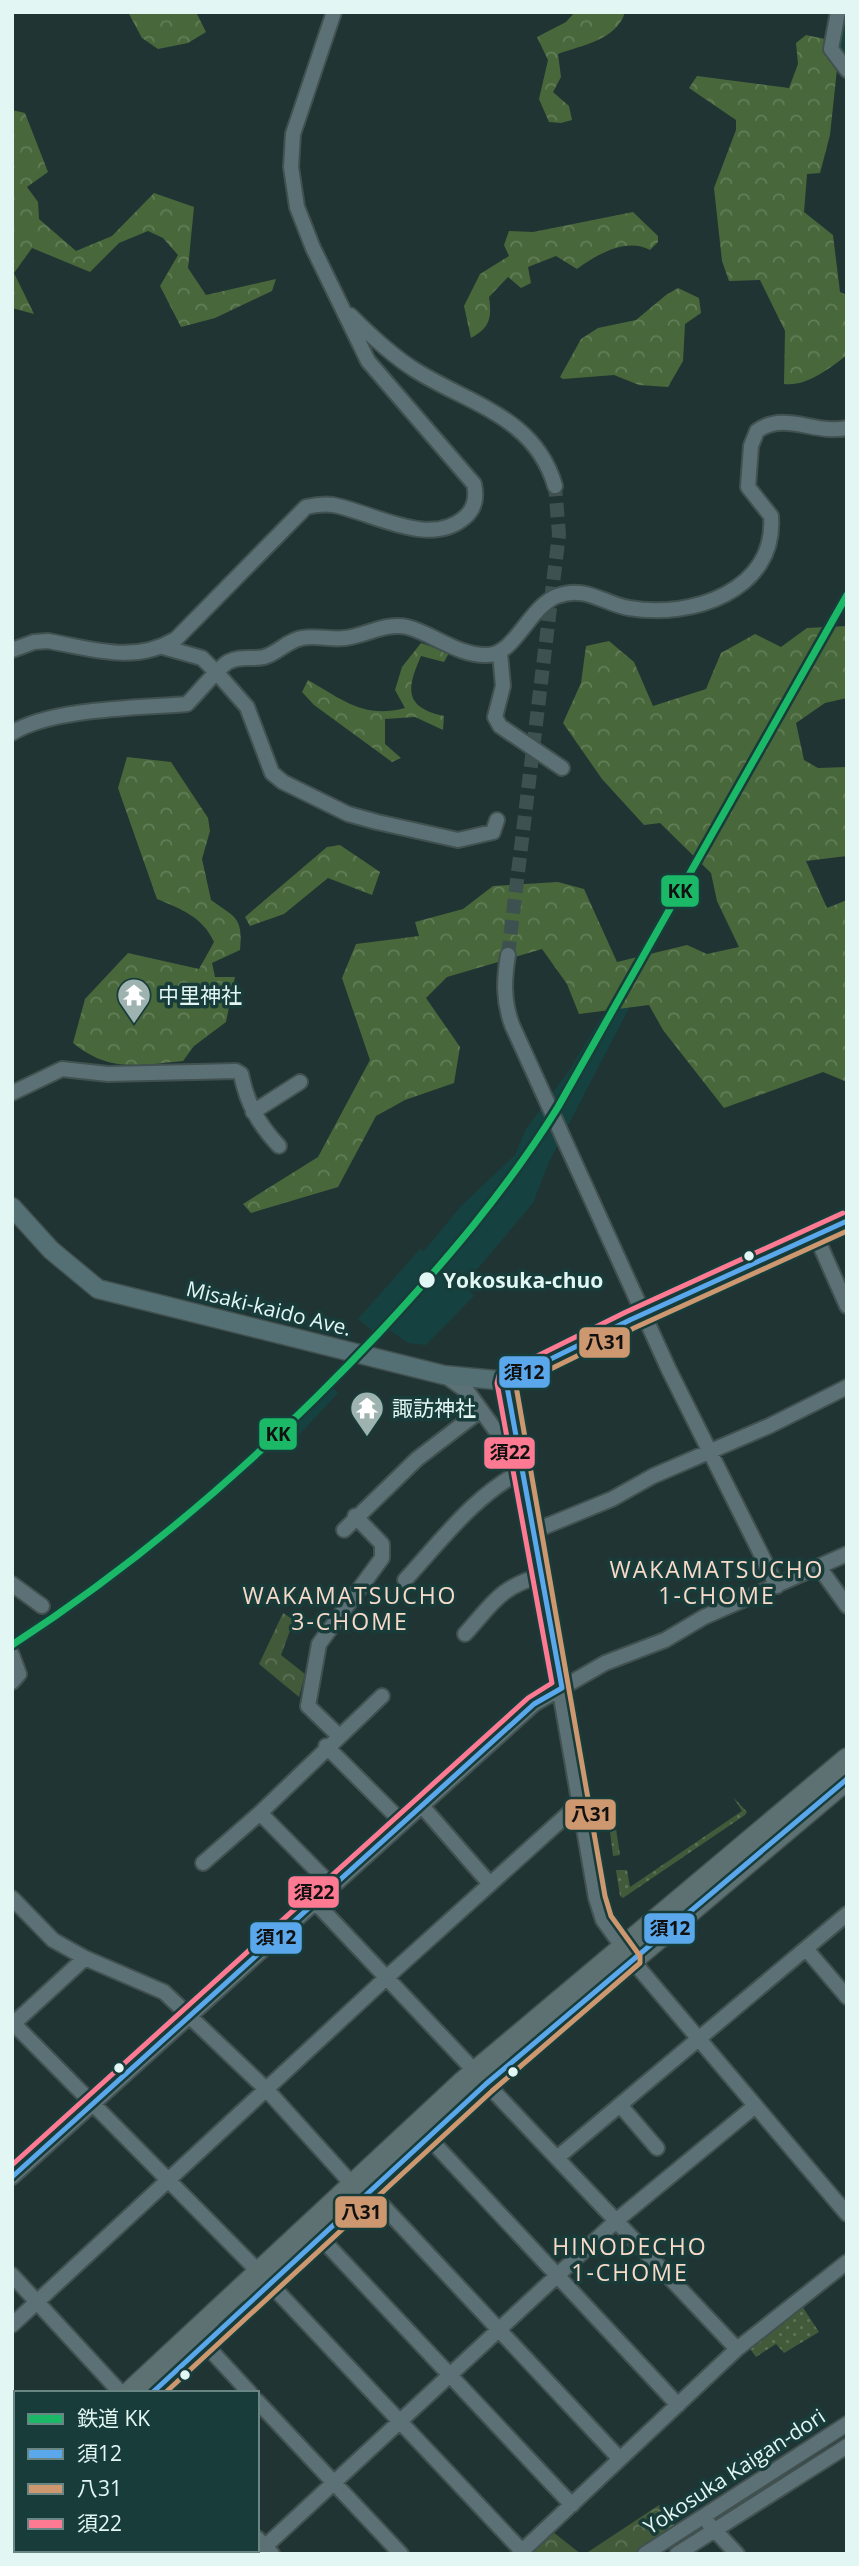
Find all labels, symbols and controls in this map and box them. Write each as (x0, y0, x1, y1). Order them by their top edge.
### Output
line badge: KK (660, 874, 700, 908)
text: KK (667, 878, 693, 904)
temple icon: 中里神社 (115, 976, 153, 1025)
place label: 中里神社 (158, 981, 242, 1009)
unlabelled marker (742, 1249, 756, 1263)
place label: Yokosuka-chuo (443, 1266, 603, 1294)
marker: Yokosuka-chuo (417, 1270, 437, 1290)
street label: Misaki-kaido Ave. (184, 1274, 354, 1342)
line badge: 八31 (578, 1326, 631, 1359)
text: 八31 (585, 1329, 625, 1355)
line badge: 須12 (498, 1355, 551, 1389)
text: 須12 (504, 1359, 544, 1385)
temple icon: 諏訪神社 (348, 1389, 386, 1438)
place label: 諏訪神社 (392, 1394, 476, 1422)
line badge: KK (258, 1417, 298, 1451)
text: KK (265, 1421, 291, 1447)
line badge: 須22 (483, 1436, 536, 1470)
text: 須22 (490, 1439, 530, 1465)
district label: WAKAMATSUCHO 1-CHOME (609, 1553, 825, 1611)
district label: WAKAMATSUCHO 3-CHOME (242, 1579, 458, 1637)
line badge: 八31 (564, 1798, 617, 1831)
text: 八31 (571, 1801, 611, 1827)
line badge: 須22 (287, 1875, 340, 1909)
text: 須22 (294, 1879, 334, 1905)
line badge: 須12 (643, 1912, 696, 1945)
text: 須12 (650, 1915, 690, 1941)
line badge: 須12 (249, 1921, 303, 1955)
text: 須12 (256, 1924, 296, 1950)
unlabelled marker (112, 2061, 126, 2075)
unlabelled marker (506, 2065, 520, 2079)
line badge: 八31 (334, 2195, 388, 2229)
text: 八31 (341, 2199, 381, 2225)
district label: HINODECHO 1-CHOME (552, 2230, 708, 2288)
unlabelled marker (178, 2368, 192, 2382)
legend (14, 2391, 259, 2552)
street label: Yokosuka Kaigan-dori (638, 2402, 830, 2540)
text: 鉄道 KK (77, 2404, 150, 2432)
text: 須12 (77, 2439, 122, 2467)
text: 八31 (77, 2474, 122, 2502)
text: 須22 (77, 2509, 122, 2537)

